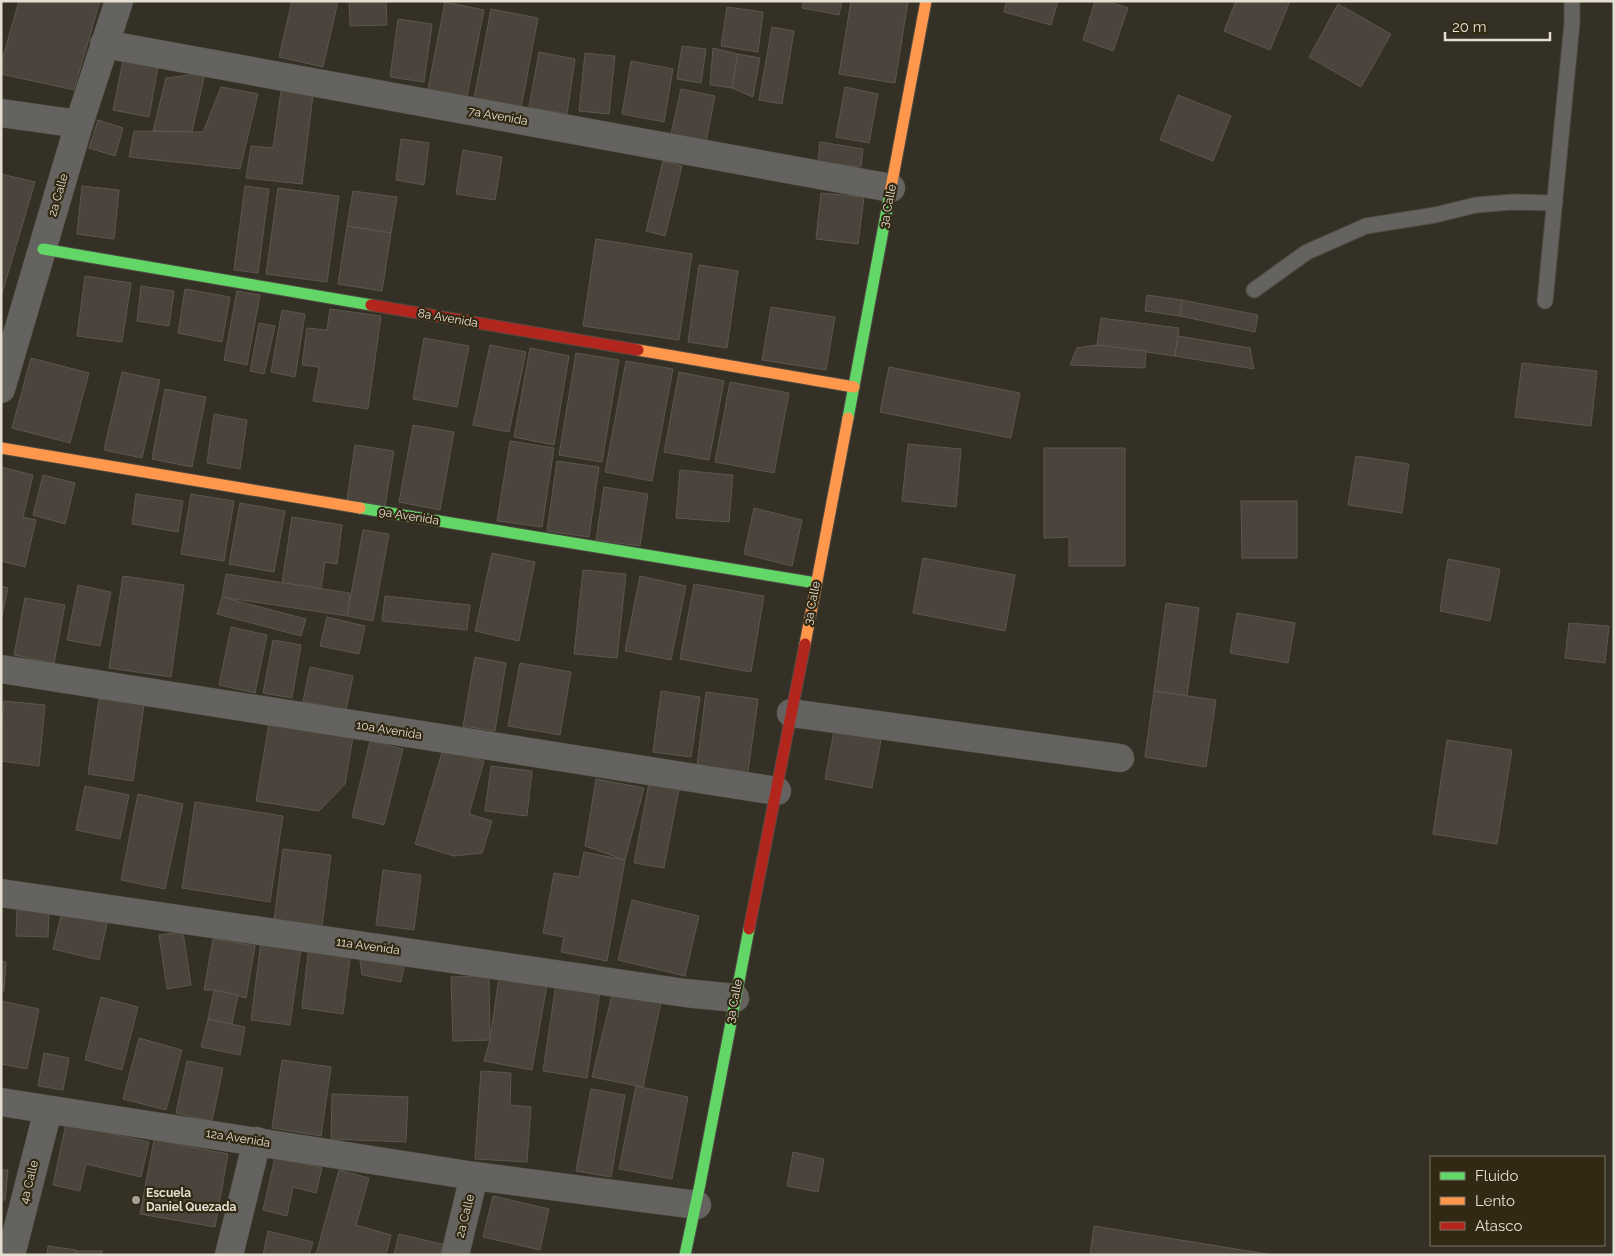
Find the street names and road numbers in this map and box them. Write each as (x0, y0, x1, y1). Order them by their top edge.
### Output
street label: 7a Avenida (467, 104, 529, 128)
street label: 2a Calle (45, 172, 71, 218)
street label: 3a Calle (877, 183, 899, 229)
street label: 8a Avenida (417, 306, 479, 330)
street label: 9a Avenida (378, 504, 440, 528)
street label: 3a Calle (801, 580, 823, 626)
street label: 10a Avenida (355, 718, 423, 742)
street label: 11a Avenida (335, 935, 401, 957)
street label: 3a Calle (723, 978, 745, 1024)
street label: 12a Avenida (205, 1126, 271, 1150)
street label: 4a Calle (17, 1159, 41, 1205)
street label: 2a Calle (453, 1193, 477, 1239)

